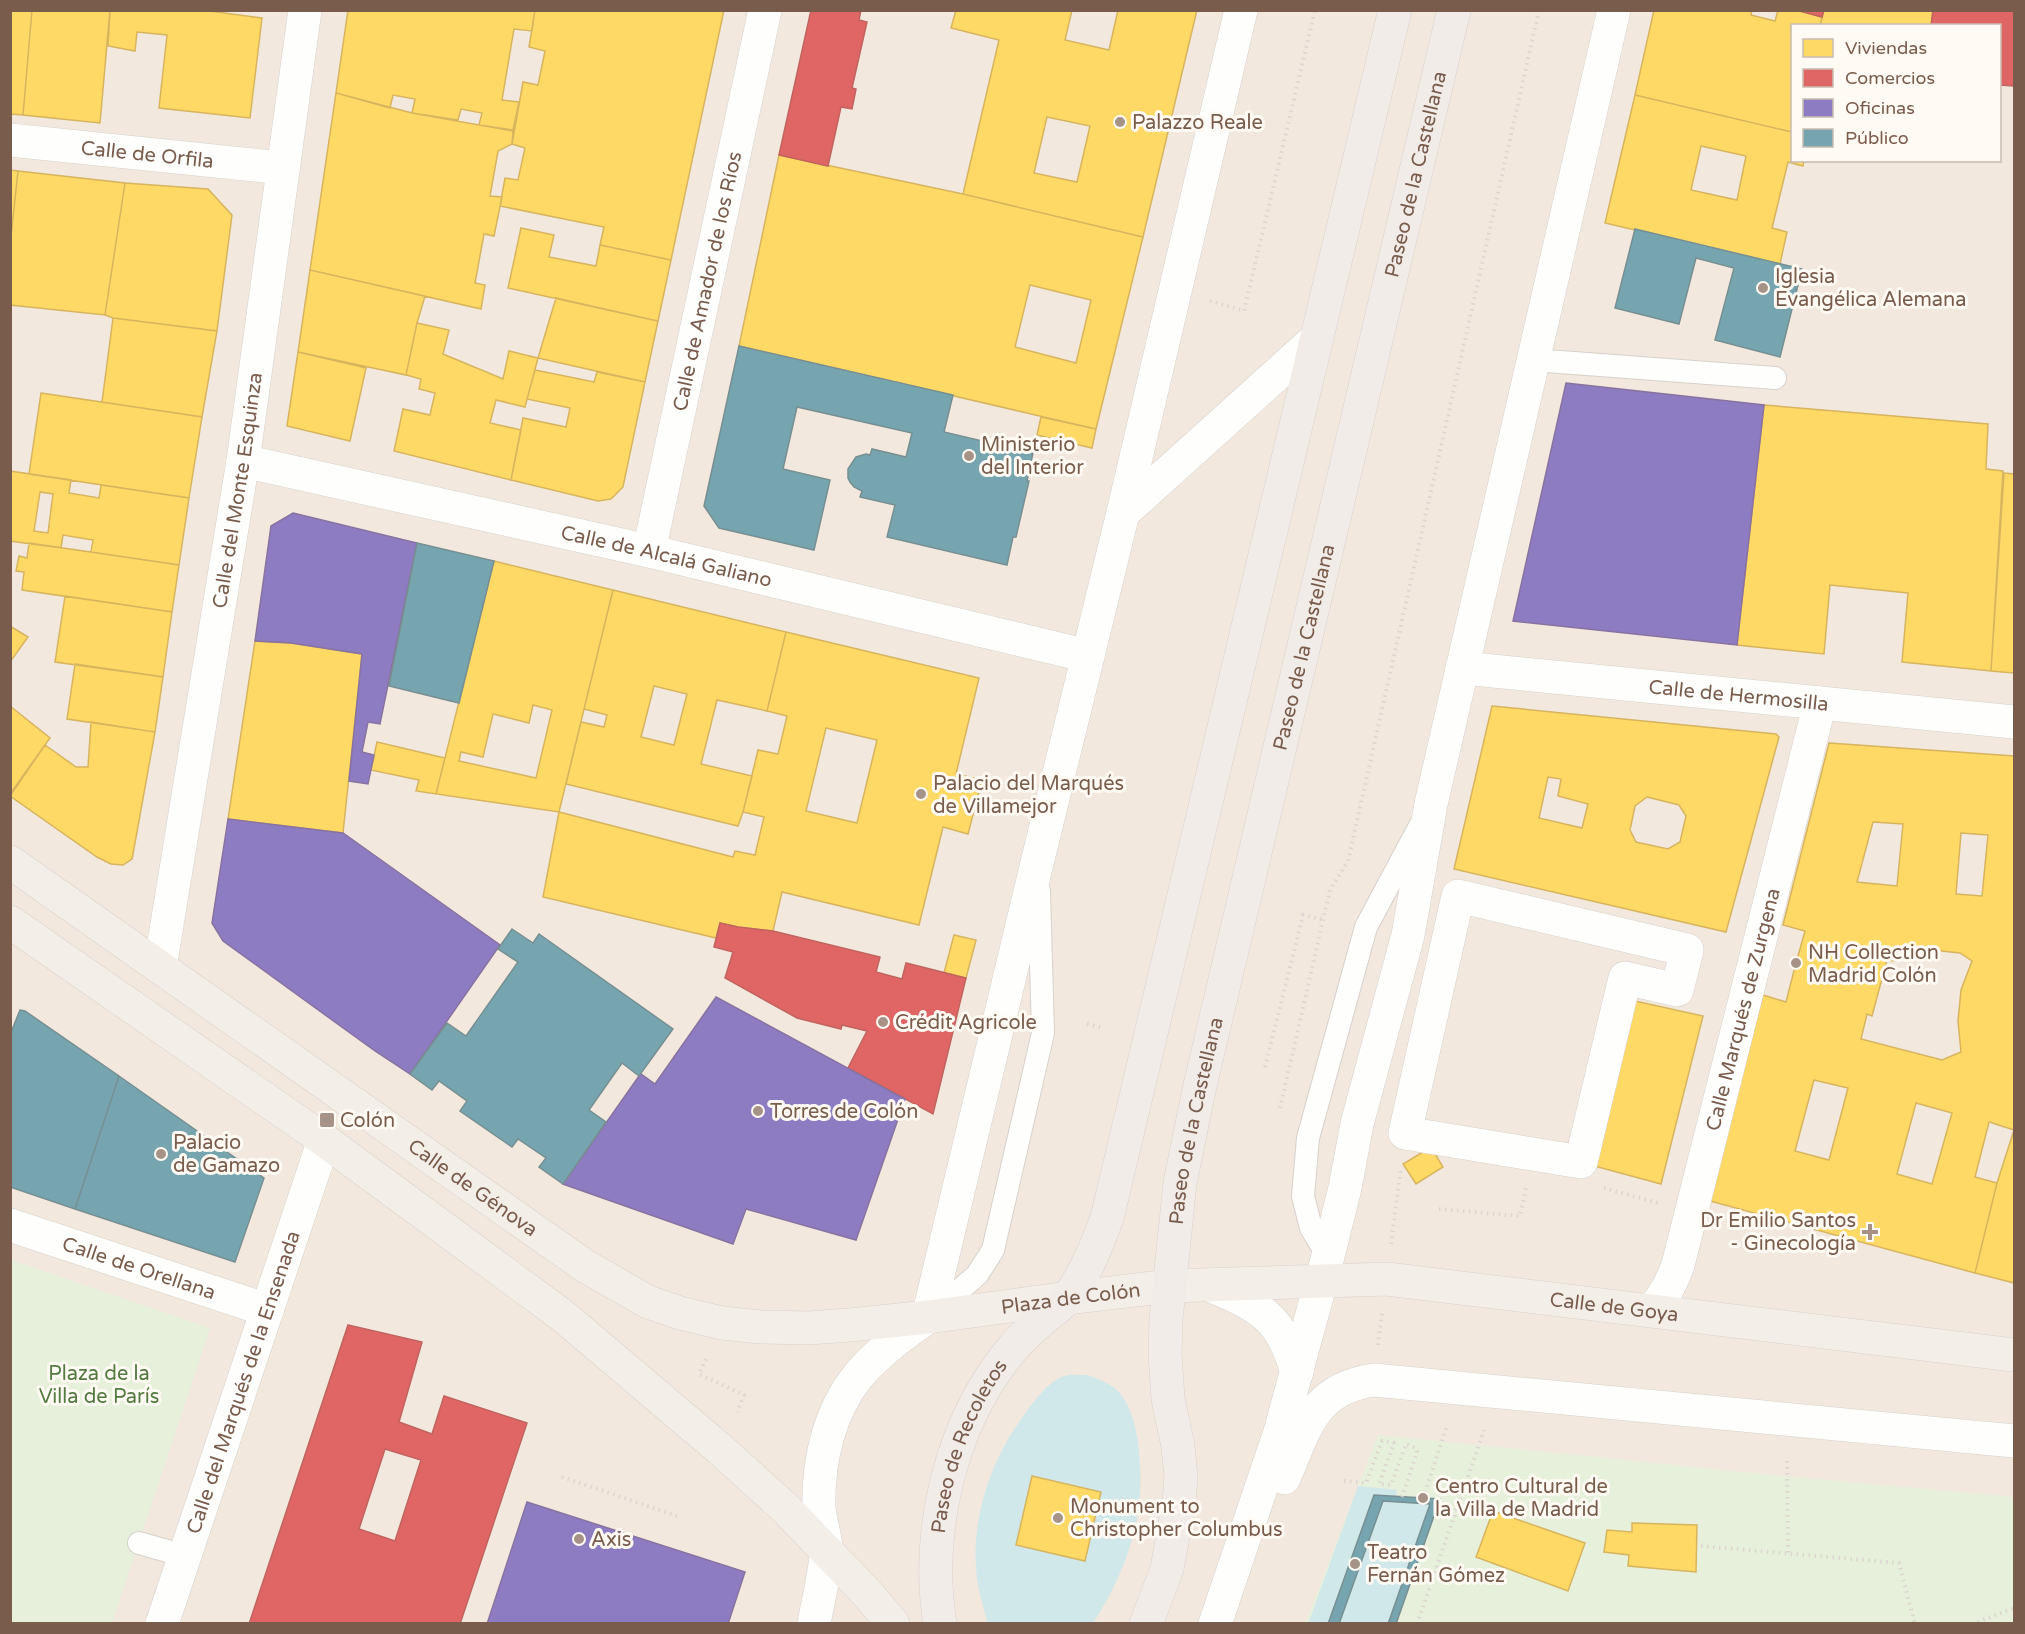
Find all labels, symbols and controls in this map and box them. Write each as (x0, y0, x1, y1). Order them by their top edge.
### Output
legend (1791, 24, 2001, 162)
text: Viviendas (1845, 37, 1927, 59)
text: Comercios (1845, 67, 1935, 89)
street label: Paseo de la Castellana (1380, 69, 1452, 280)
text: Oficinas (1845, 97, 1915, 119)
place label: Palazzo Reale (1132, 111, 1263, 135)
marker: Palazzo Reale (1113, 115, 1127, 129)
text: Público (1845, 127, 1909, 149)
street label: Calle de Orfila (80, 136, 215, 174)
street label: Calle de Amador de los Ríos (668, 149, 747, 413)
place label: Iglesia Evangélica Alemana (1775, 265, 1966, 312)
marker: Iglesia Evangélica Alemana (1756, 281, 1770, 295)
street label: Calle del Monte Esquinza (208, 371, 268, 610)
place label: Ministerio del Interior (981, 433, 1084, 480)
marker: Ministerio del Interior (962, 449, 976, 463)
street label: Calle de Alcalá Galiano (558, 521, 774, 593)
street label: Paseo de la Castellana (1269, 542, 1340, 753)
street label: Calle de Hermosilla (1647, 675, 1830, 717)
place label: Palacio del Marqués de Villamejor (933, 772, 1124, 819)
marker: Palacio del Marqués de Villamejor (914, 787, 928, 801)
street label: Calle Marqués de Zurgena (1701, 886, 1786, 1133)
place label: NH Collection Madrid Colón (1808, 941, 1939, 988)
marker: NH Collection Madrid Colón (1789, 956, 1803, 970)
place label: Crédit Agricole (895, 1011, 1037, 1035)
marker: Crédit Agricole (876, 1015, 890, 1029)
street label: Paseo de la Castellana (1165, 1015, 1229, 1226)
place label: Torres de Colón (770, 1100, 918, 1124)
marker: Torres de Colón (751, 1104, 765, 1118)
place label: Colón (340, 1109, 395, 1133)
marker: Colón (318, 1111, 336, 1129)
place label: Palacio de Gamazo (173, 1131, 280, 1178)
street label: Calle de Génova (403, 1134, 542, 1242)
marker: Palacio de Gamazo (154, 1147, 168, 1161)
place label: Dr Emilio Santos - Ginecología (1700, 1209, 1856, 1256)
marker: Dr Emilio Santos - Ginecología (1861, 1223, 1879, 1241)
street label: Calle del Marqués de la Ensenada (182, 1228, 306, 1537)
street label: Calle de Orellana (59, 1232, 219, 1305)
street label: Plaza de Colón (1000, 1278, 1142, 1320)
street label: Calle de Goya (1548, 1288, 1680, 1327)
street label: Paseo de Recoletos (927, 1355, 1013, 1535)
park label: Plaza de la Villa de París (39, 1362, 159, 1409)
place label: Centro Cultural de la Villa de Madrid (1435, 1475, 1608, 1522)
marker: Centro Cultural de la Villa de Madrid (1416, 1491, 1430, 1505)
place label: Monument to Christopher Columbus (1070, 1495, 1283, 1542)
marker: Monument to Christopher Columbus (1051, 1511, 1065, 1525)
place label: Axis (591, 1528, 631, 1552)
marker: Axis (572, 1532, 586, 1546)
place label: Teatro Fernán Gómez (1367, 1541, 1505, 1588)
marker: Teatro Fernán Gómez (1348, 1557, 1362, 1571)

